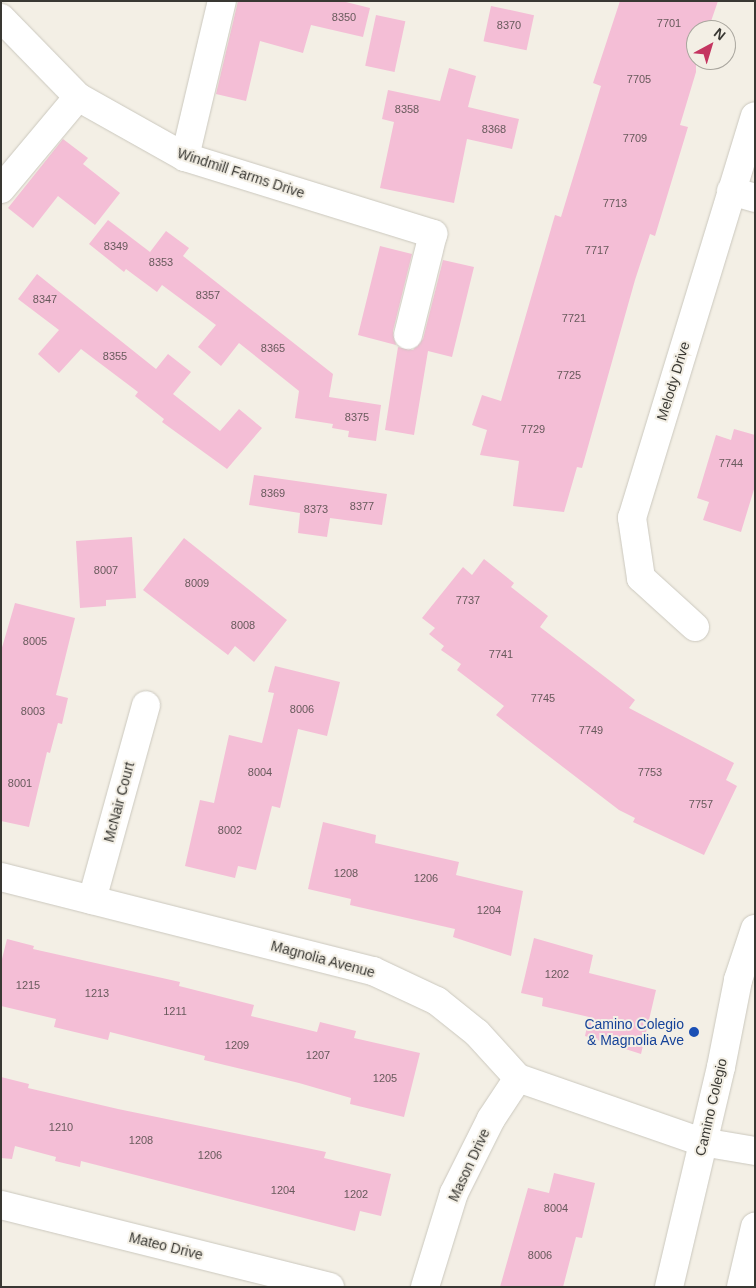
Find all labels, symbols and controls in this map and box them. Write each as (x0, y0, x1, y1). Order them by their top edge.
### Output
house number: 8350 (332, 10, 356, 24)
house number: 7701 (657, 16, 681, 30)
house number: 8370 (497, 18, 521, 32)
north arrow (686, 20, 736, 70)
text: N (711, 25, 729, 44)
house number: 7705 (627, 72, 651, 86)
house number: 8358 (395, 102, 419, 116)
house number: 8368 (482, 122, 506, 136)
house number: 7709 (623, 131, 647, 145)
street label: Windmill Farms Drive (175, 144, 307, 202)
house number: 7713 (603, 196, 627, 210)
house number: 8349 (104, 239, 128, 253)
house number: 7717 (585, 243, 609, 257)
house number: 8353 (149, 255, 173, 269)
house number: 8357 (196, 288, 220, 302)
house number: 8347 (33, 292, 57, 306)
house number: 7721 (562, 311, 586, 325)
street label: Melody Drive (653, 339, 693, 423)
house number: 8365 (261, 341, 285, 355)
house number: 8355 (103, 349, 127, 363)
house number: 7725 (557, 368, 581, 382)
house number: 8375 (345, 410, 369, 424)
house number: 7729 (521, 422, 545, 436)
house number: 7744 (719, 456, 743, 470)
house number: 8369 (261, 486, 285, 500)
house number: 8377 (350, 499, 374, 513)
house number: 8373 (304, 502, 328, 516)
house number: 8007 (94, 563, 118, 577)
house number: 8009 (185, 576, 209, 590)
house number: 7737 (456, 593, 480, 607)
house number: 8008 (231, 618, 255, 632)
house number: 8005 (23, 634, 47, 648)
house number: 7741 (489, 647, 513, 661)
house number: 7745 (531, 691, 555, 705)
house number: 8006 (290, 702, 314, 716)
house number: 8003 (21, 704, 45, 718)
house number: 7749 (579, 723, 603, 737)
street label: McNair Court (100, 760, 138, 844)
house number: 8004 (248, 765, 272, 779)
house number: 7753 (638, 765, 662, 779)
house number: 8001 (8, 776, 32, 790)
house number: 7757 (689, 797, 713, 811)
house number: 8002 (218, 823, 242, 837)
house number: 1208 (334, 866, 358, 880)
house number: 1206 (414, 871, 438, 885)
house number: 1204 (477, 903, 501, 917)
street label: Magnolia Avenue (269, 937, 377, 981)
house number: 1202 (545, 967, 569, 981)
house number: 1215 (16, 978, 40, 992)
house number: 1213 (85, 986, 109, 1000)
house number: 1211 (163, 1004, 187, 1018)
place label: Camino Colegio & Magnolia Ave (584, 1016, 684, 1048)
marker: Camino Colegio & Magnolia Ave (688, 1026, 700, 1038)
house number: 1209 (225, 1038, 249, 1052)
house number: 1207 (306, 1048, 330, 1062)
street label: Camino Colegio (692, 1057, 730, 1157)
house number: 1205 (373, 1071, 397, 1085)
house number: 1210 (49, 1120, 73, 1134)
street label: Mason Drive (445, 1126, 493, 1204)
house number: 1208 (129, 1133, 153, 1147)
house number: 1206 (198, 1148, 222, 1162)
house number: 1204 (271, 1183, 295, 1197)
house number: 1202 (344, 1187, 368, 1201)
house number: 8004 (544, 1201, 568, 1215)
street label: Mateo Drive (127, 1229, 205, 1263)
house number: 8006 (528, 1248, 552, 1262)

